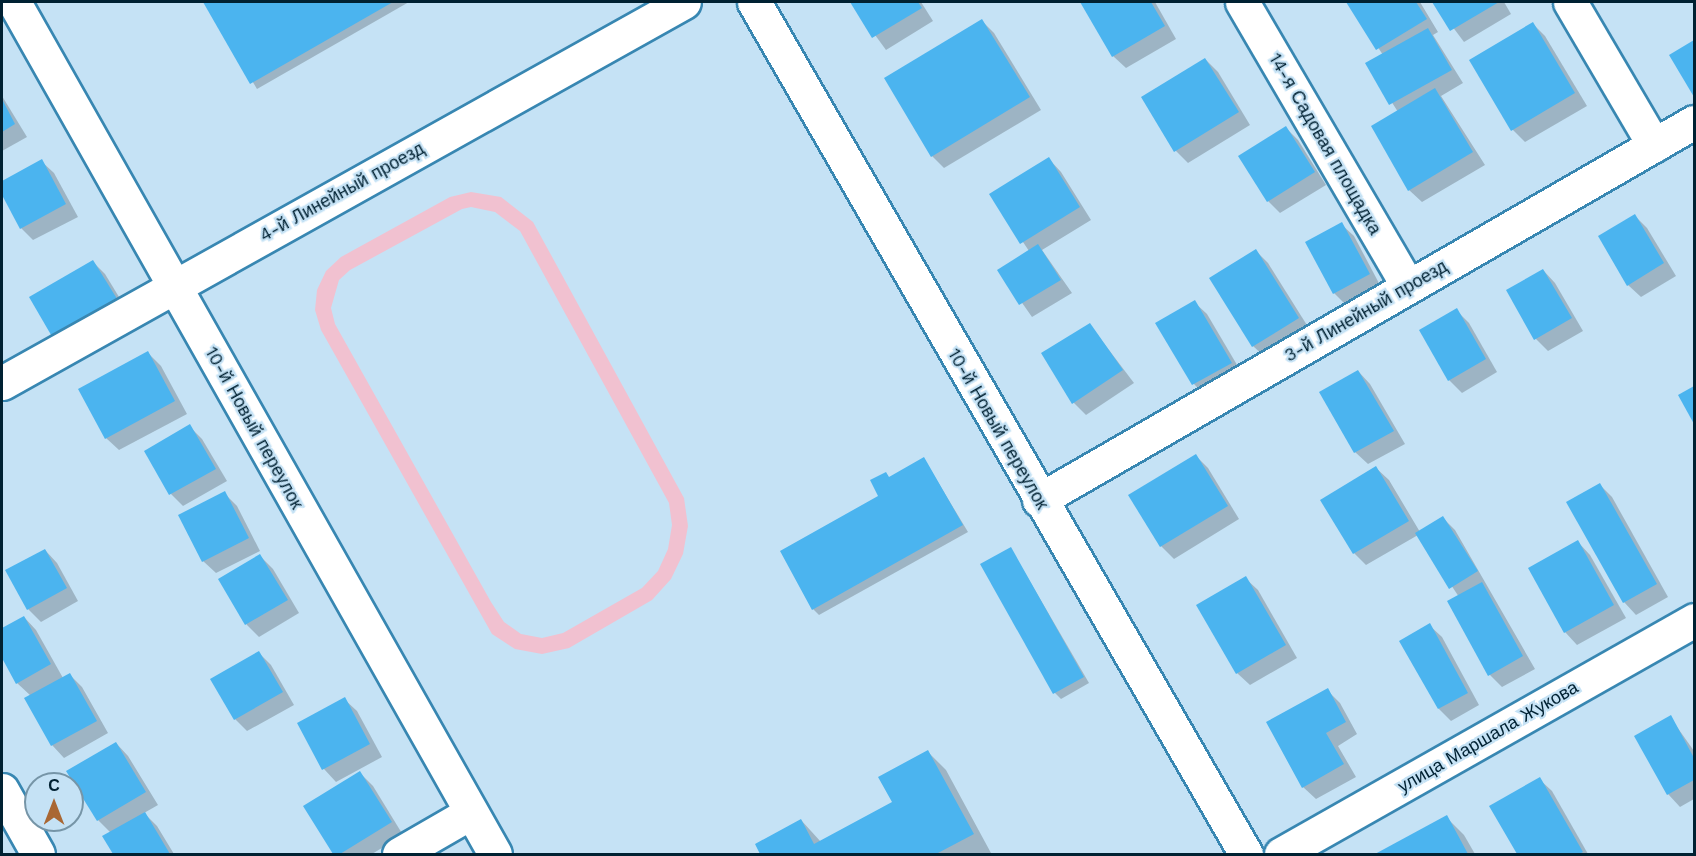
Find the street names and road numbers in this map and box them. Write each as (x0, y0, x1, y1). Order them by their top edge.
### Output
street label: 14-я Садовая площадка (1264, 49, 1386, 239)
street label: 4-й Линейный проезд (256, 138, 428, 246)
street label: 3-й Линейный проезд (1281, 256, 1451, 366)
street label: 10-й Новый переулок (200, 343, 308, 513)
street label: 10-й Новый переулок (943, 345, 1053, 513)
street label: улица Маршала Жукова (1394, 676, 1582, 798)

